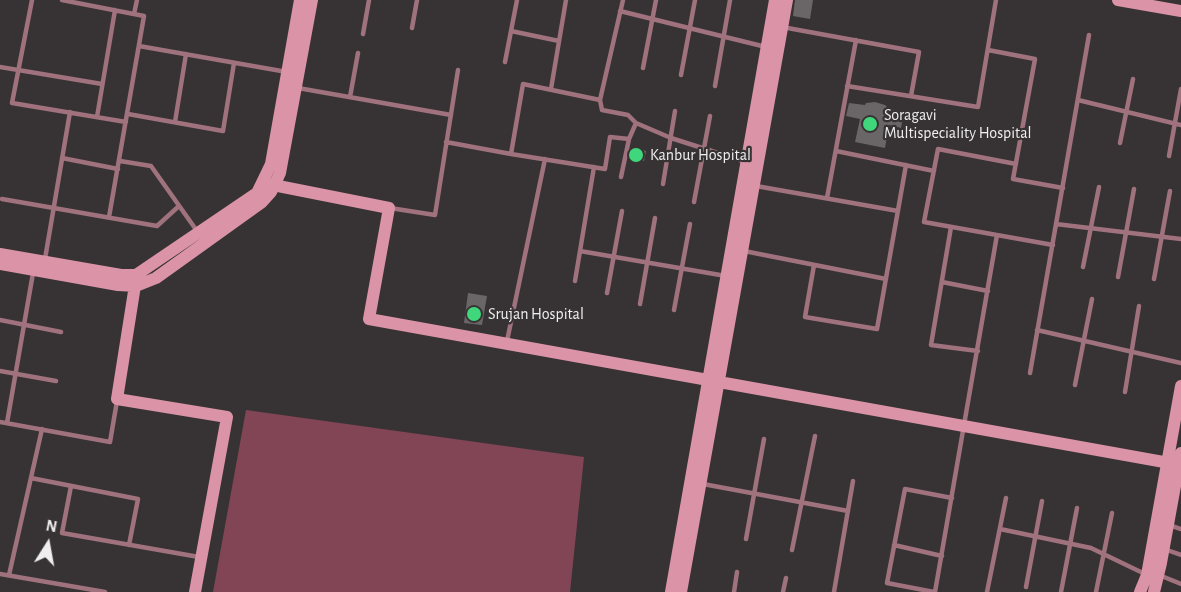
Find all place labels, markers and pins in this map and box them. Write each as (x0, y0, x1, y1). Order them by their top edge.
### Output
place label: Soragavi Multispeciality Hospital (884, 105, 1032, 143)
marker: Soragavi Multispeciality Hospital (861, 115, 879, 133)
place label: Kanbur Hospital (650, 145, 751, 165)
marker: Kanbur Hospital (627, 146, 645, 164)
place label: Srujan Hospital (488, 304, 584, 324)
marker: Srujan Hospital (465, 305, 483, 323)

